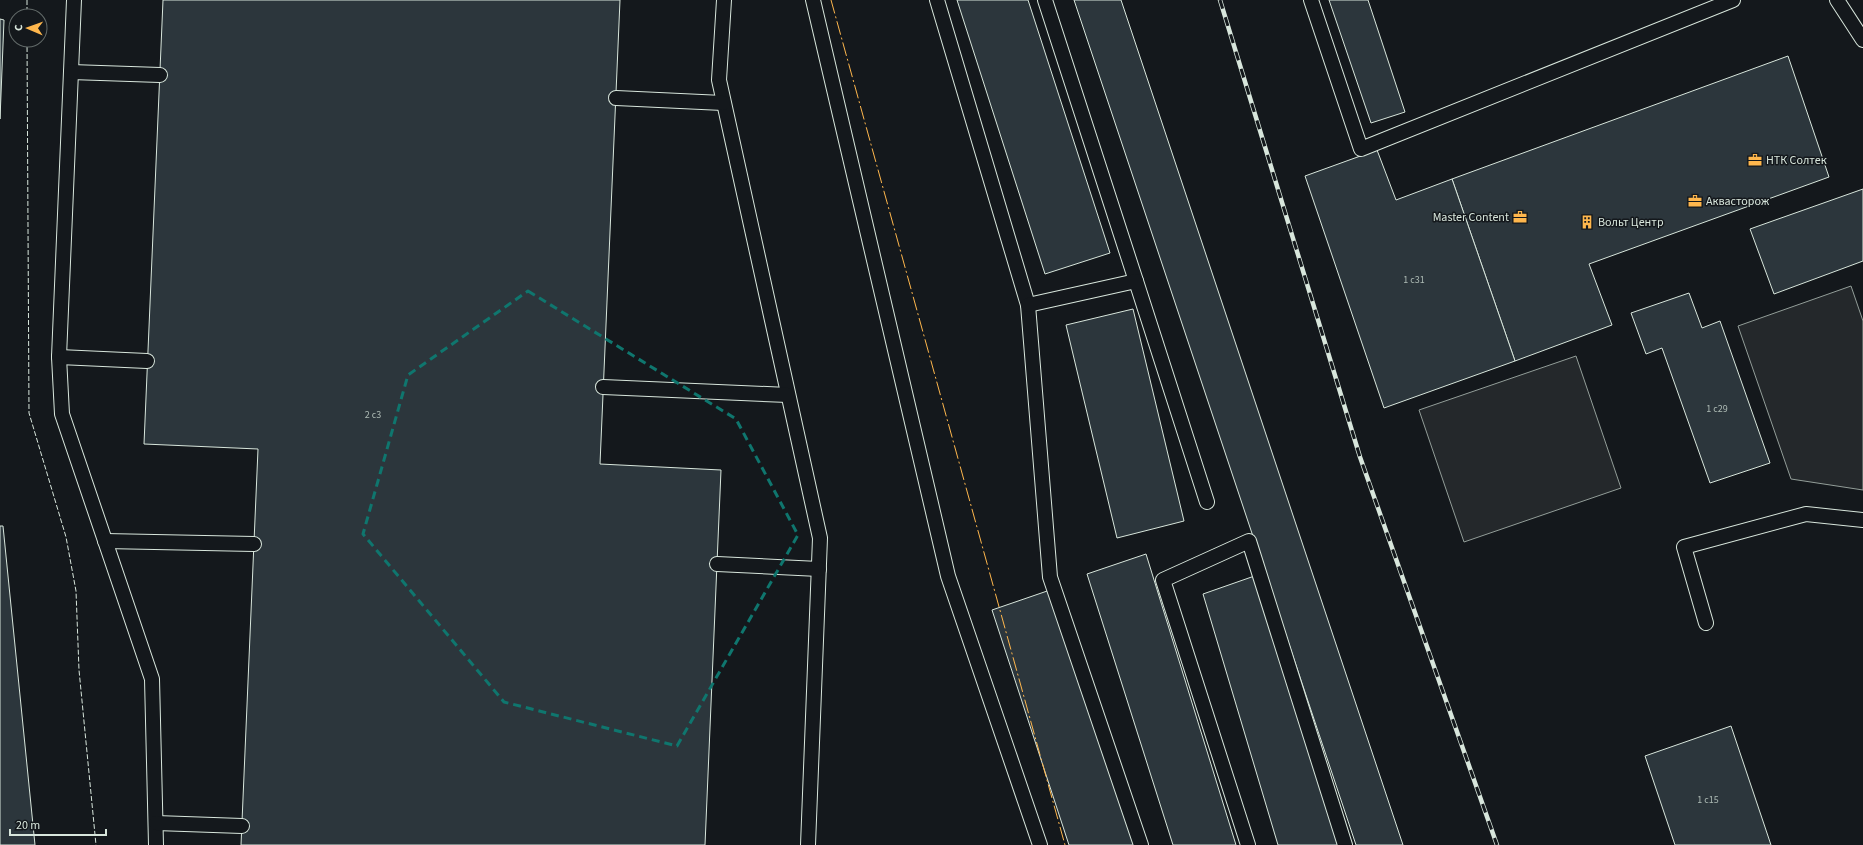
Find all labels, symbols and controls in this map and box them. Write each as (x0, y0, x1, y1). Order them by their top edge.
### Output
north arrow (8, 8, 48, 48)
text: С (11, 24, 26, 31)
office icon: НТК Солтек (1747, 152, 1763, 168)
place label: НТК Солтек (1766, 152, 1827, 169)
office icon: Аквасторож (1687, 193, 1703, 209)
place label: Аквасторож (1706, 193, 1770, 210)
place label: Master Content (1433, 209, 1509, 226)
office icon: Master Content (1512, 209, 1528, 225)
building icon: Вольт Центр (1579, 214, 1595, 230)
place label: Вольт Центр (1598, 214, 1664, 231)
house number: 1 с31 (1403, 273, 1425, 287)
house number: 1 с29 (1706, 402, 1728, 416)
house number: 2 с3 (365, 408, 381, 422)
house number: 1 с15 (1697, 793, 1719, 807)
scale bar (10, 811, 106, 837)
text: 20 m (16, 817, 40, 834)

